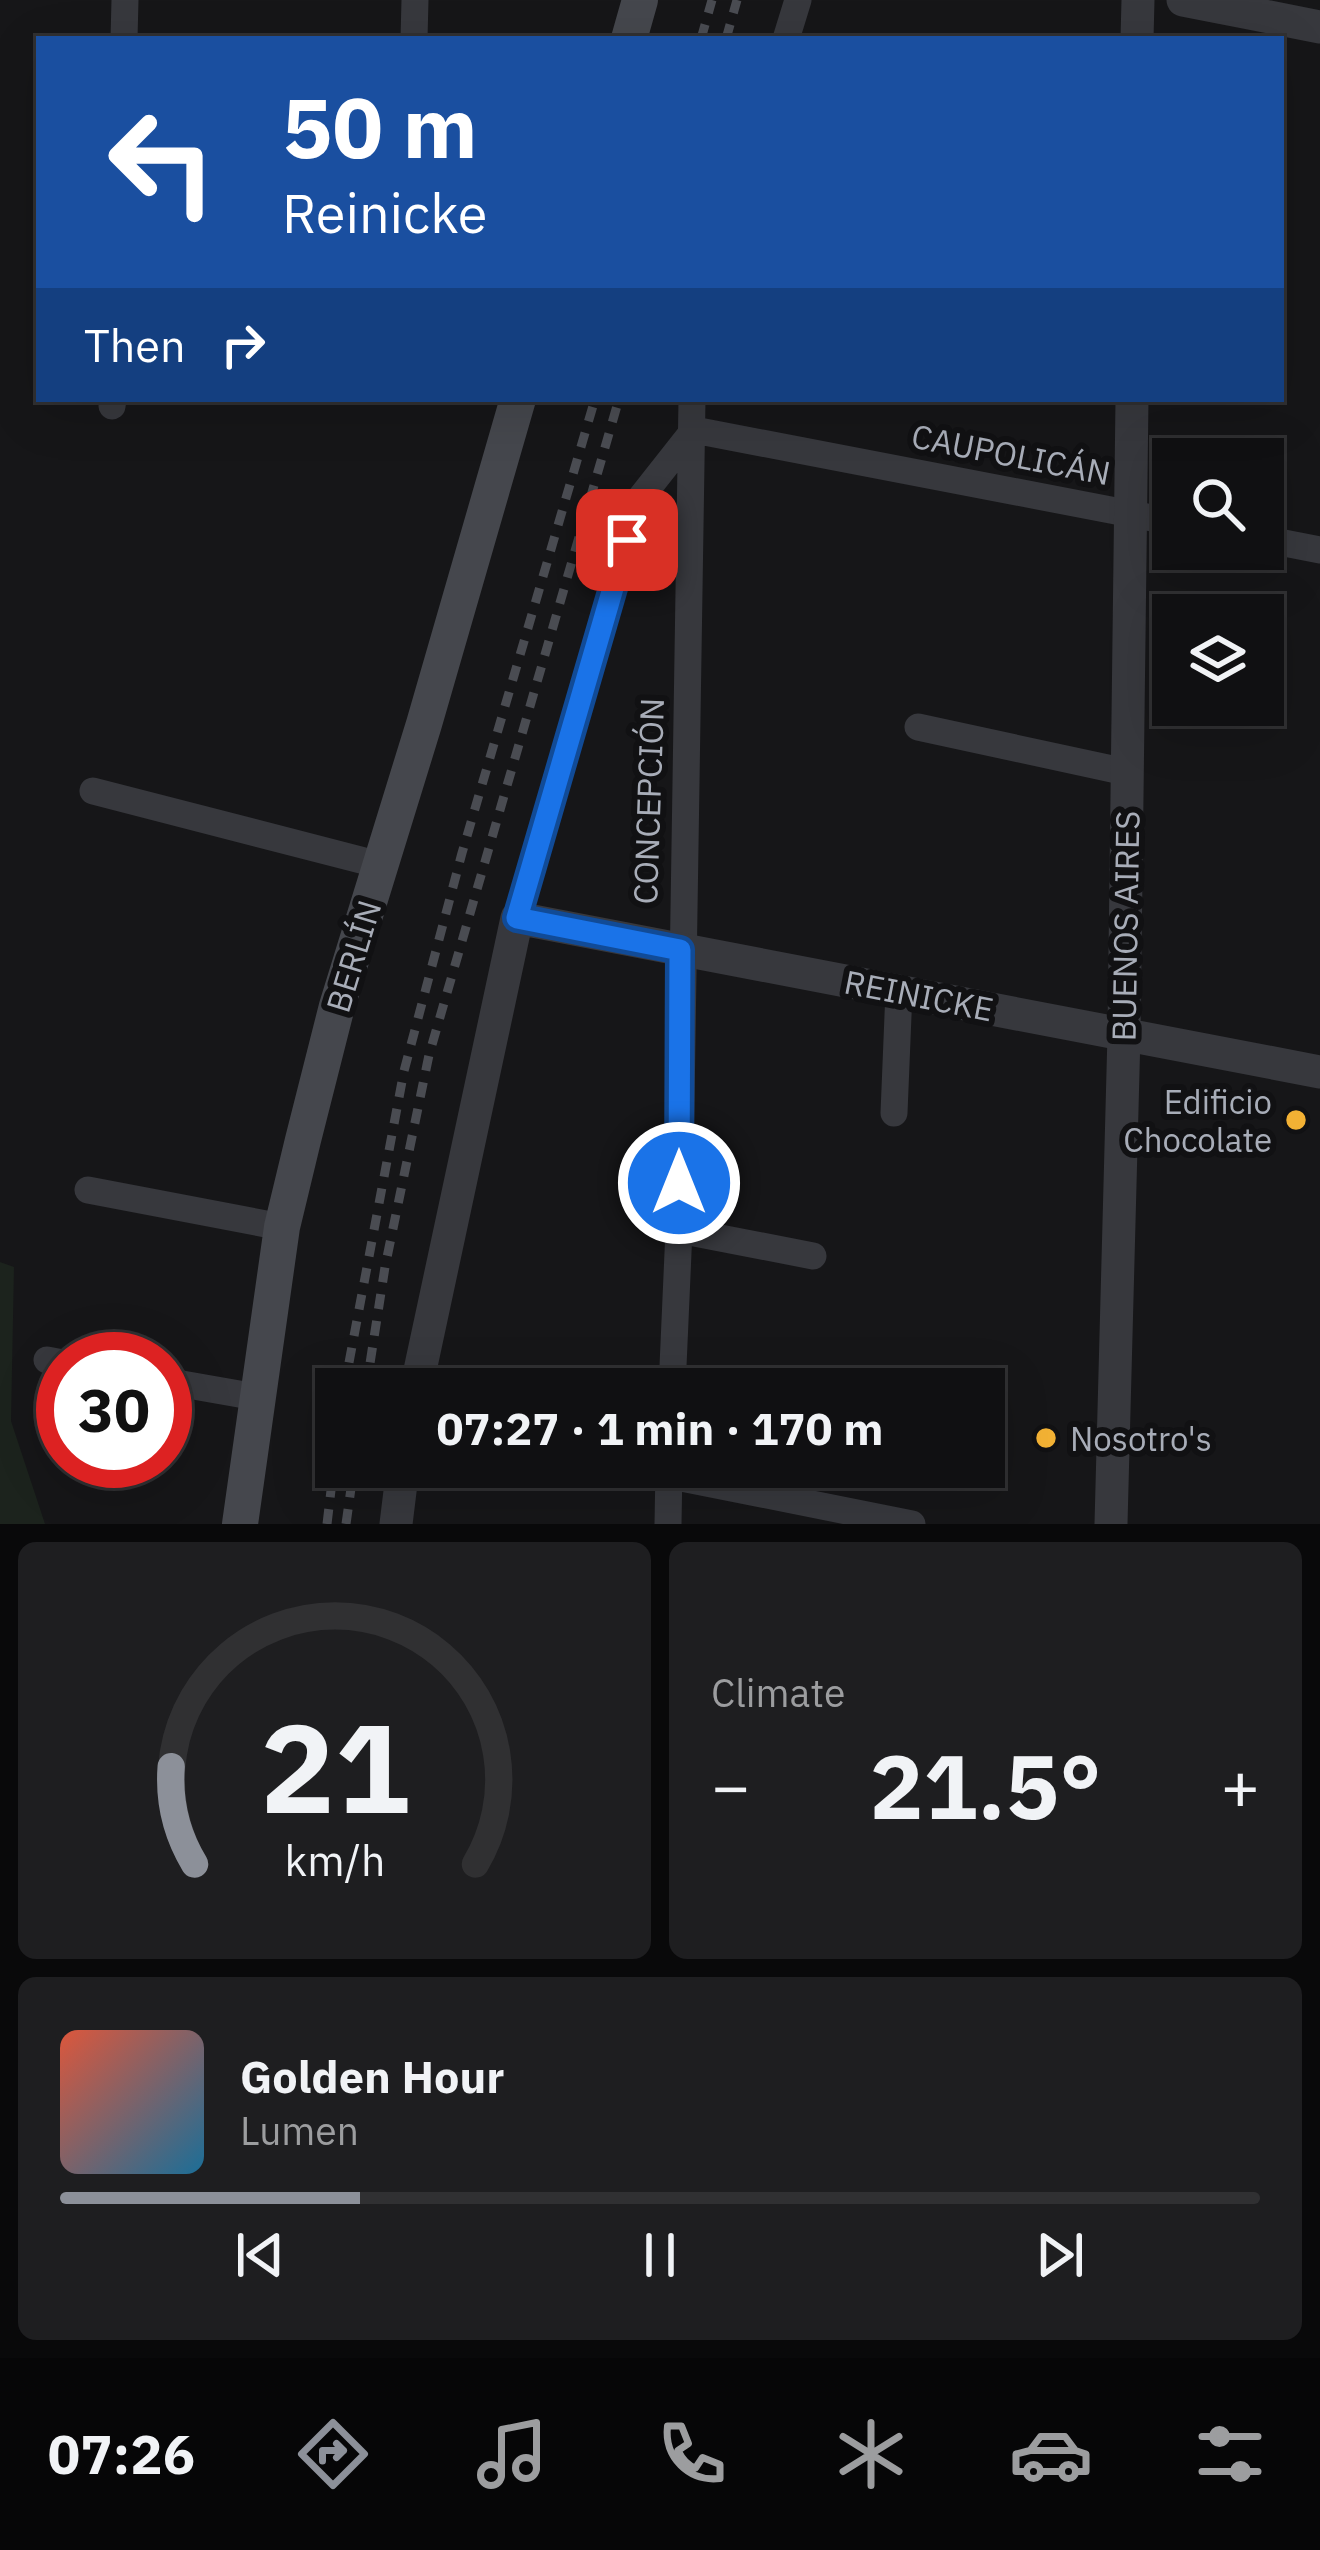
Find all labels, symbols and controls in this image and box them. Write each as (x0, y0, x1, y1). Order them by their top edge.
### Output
text: 50 m (282, 72, 478, 181)
icon: left (84, 84, 240, 240)
text: Reinicke (282, 178, 487, 248)
icon: right (210, 312, 276, 378)
text: Then (84, 316, 186, 374)
street label: CAUPOLICÁN (908, 414, 1114, 494)
map controls (1152, 438, 1284, 726)
button: search (1152, 438, 1284, 570)
pin (576, 489, 678, 591)
icon: arrive (594, 507, 660, 573)
button: layers (1152, 594, 1284, 726)
street label: CONCEPCIÓN (623, 697, 673, 905)
street label: BUENOS AIRES (1101, 810, 1149, 1042)
street label: BERLÍN (316, 895, 390, 1017)
street label: REINICKE (841, 960, 997, 1030)
place label: Edificio Chocolate (1123, 1080, 1272, 1161)
marker: Edificio Chocolate (1283, 1107, 1309, 1133)
position arrow (616, 1120, 742, 1246)
speed limit sign: 30 (36, 1332, 192, 1488)
text: 07:27 · 1 min · 170 m (437, 1399, 883, 1457)
place label: Nosotro's (1070, 1417, 1212, 1460)
marker: Nosotro's (1033, 1425, 1059, 1451)
text: Climate (711, 1667, 845, 1718)
text: 21 (260, 1685, 409, 1847)
text: 21.5° (869, 1727, 1102, 1844)
text: − (711, 1742, 751, 1828)
text: + (1220, 1742, 1260, 1828)
text: km/h (284, 1831, 385, 1887)
text: Golden Hour (240, 2047, 504, 2105)
text: Lumen (240, 2105, 359, 2156)
icon: previous (227, 2222, 293, 2288)
icon: pause (627, 2222, 693, 2288)
icon: next (1027, 2222, 1093, 2288)
icon: directions (291, 2412, 375, 2496)
icon: music (470, 2412, 554, 2496)
icon: phone (650, 2412, 734, 2496)
icon: climate (829, 2412, 913, 2496)
icon: car (1009, 2412, 1093, 2496)
icon: filters (1188, 2412, 1272, 2496)
text: 07:26 (48, 2419, 195, 2489)

